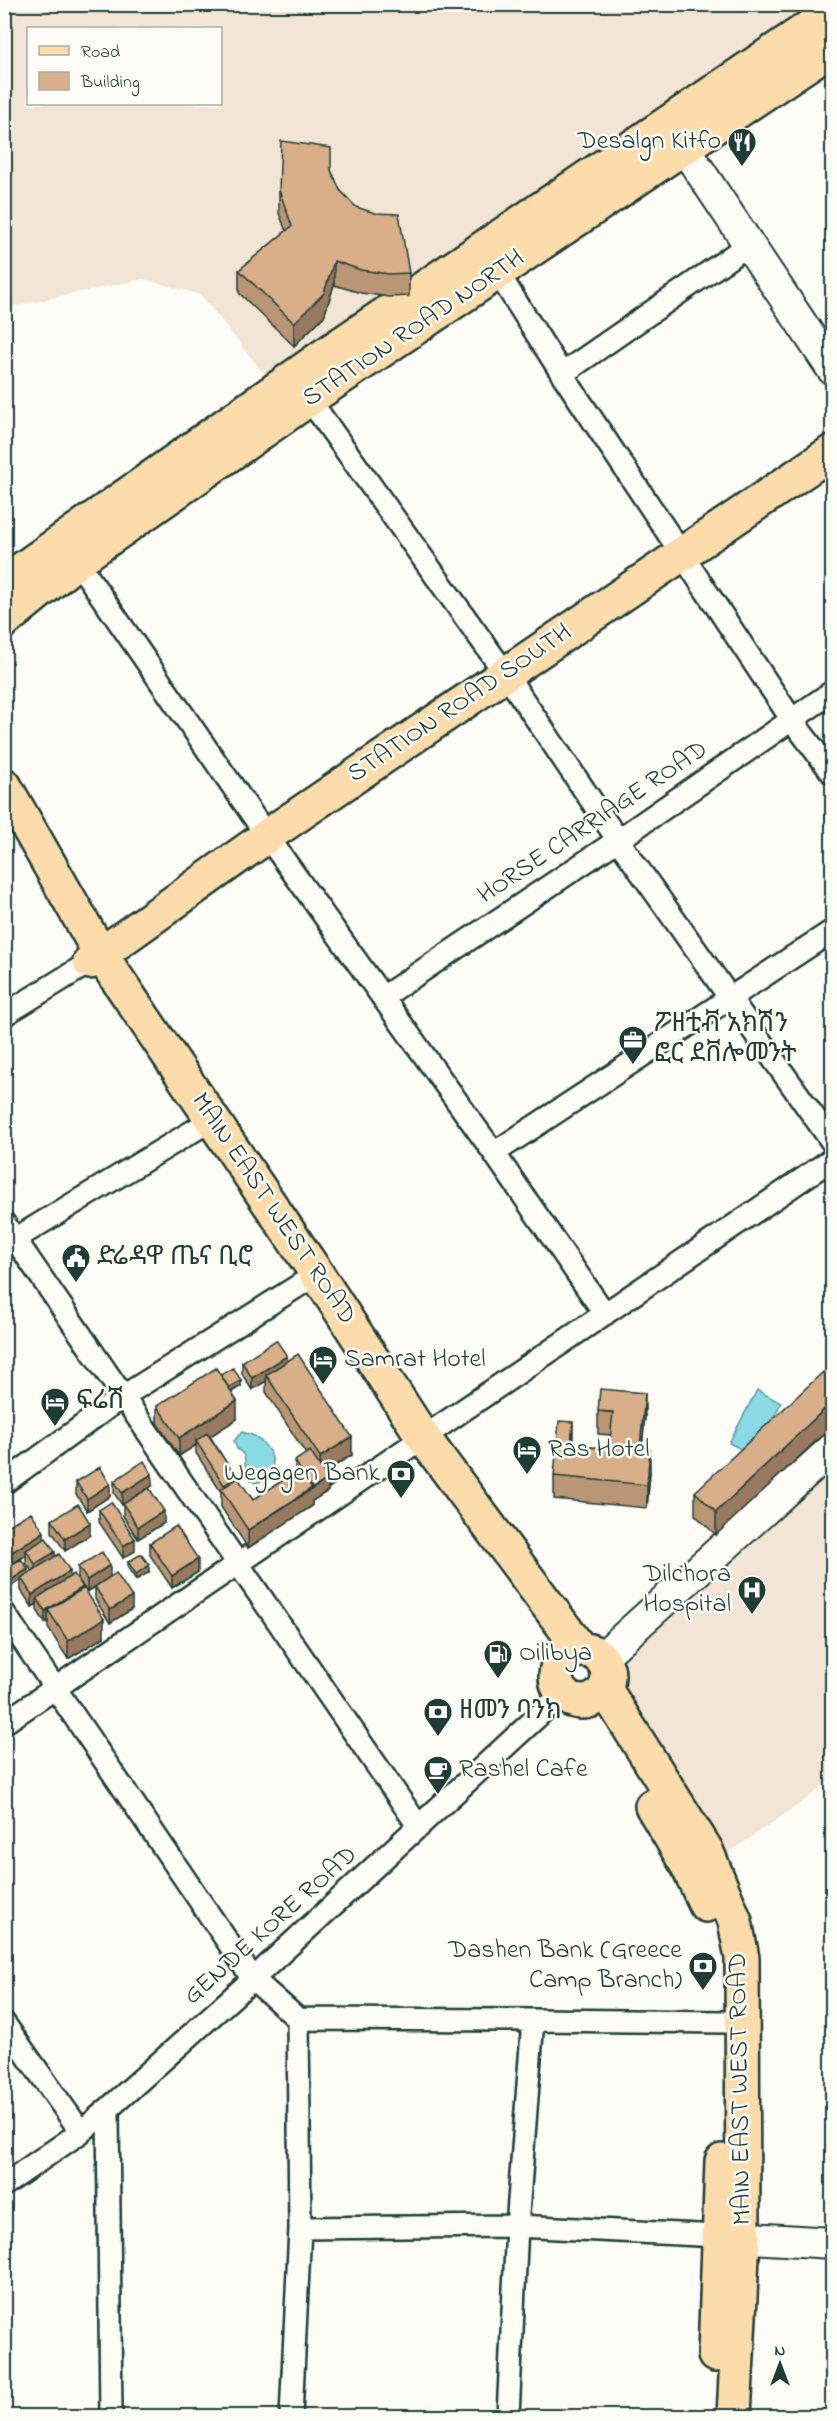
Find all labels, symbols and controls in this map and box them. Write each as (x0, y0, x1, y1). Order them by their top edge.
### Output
legend (27, 27, 222, 105)
text: Road (81, 40, 120, 66)
text: Building (80, 70, 140, 97)
place label: Desalgn Kitfo (577, 123, 721, 161)
restaurant icon: Desalgn Kitfo (726, 126, 758, 168)
street label: STATION ROAD NORTH (295, 240, 533, 418)
street label: STATION ROAD SOUTH (340, 615, 580, 793)
street label: HORSE CARRIAGE ROAD (470, 732, 716, 914)
place label: ፖዘቲቭ አክሽን ፎር ደቨሎመንት (654, 1006, 797, 1074)
office icon: ፖዘቲቭ አክሽን ፎር ደቨሎመንት (617, 1024, 649, 1066)
street label: MAIN EAST WEST ROAD (181, 1085, 365, 1333)
place label: ድሬዳዋ ጤና ቢሮ (97, 1239, 254, 1277)
public building icon: ድሬዳዋ ጤና ቢሮ (60, 1242, 92, 1284)
place label: Samrat Hotel (344, 1341, 486, 1379)
hotel icon: Samrat Hotel (307, 1344, 339, 1386)
place label: ፍሬሽ (76, 1383, 125, 1421)
hotel icon: ፍሬሽ (39, 1386, 71, 1428)
place label: Ras Hotel (548, 1431, 650, 1469)
hotel icon: Ras Hotel (511, 1434, 543, 1476)
place label: Wegagen Bank (224, 1455, 381, 1493)
bank icon: Wegagen Bank (385, 1458, 417, 1500)
place label: Dilchora Hospital (642, 1556, 731, 1624)
hospital icon: Dilchora Hospital (736, 1574, 768, 1616)
place label: Oilibya (519, 1635, 592, 1673)
fuel station icon: Oilibya (482, 1638, 514, 1680)
place label: ዘመን ባንክ (459, 1693, 562, 1731)
bank icon: ዘመን ባንክ (422, 1696, 454, 1738)
place label: Rashel Cafe (459, 1751, 588, 1789)
cafe icon: Rashel Cafe (422, 1754, 454, 1796)
street label: GENDE KORE ROAD (176, 1837, 366, 2015)
place label: Dashen Bank (Greece Camp Branch) (447, 1932, 682, 2000)
bank icon: Dashen Bank (Greece Camp Branch) (687, 1950, 719, 1992)
street label: MAIN EAST WEST ROAD (720, 1952, 762, 2226)
north arrow (750, 2334, 810, 2394)
text: N (775, 2339, 786, 2363)

